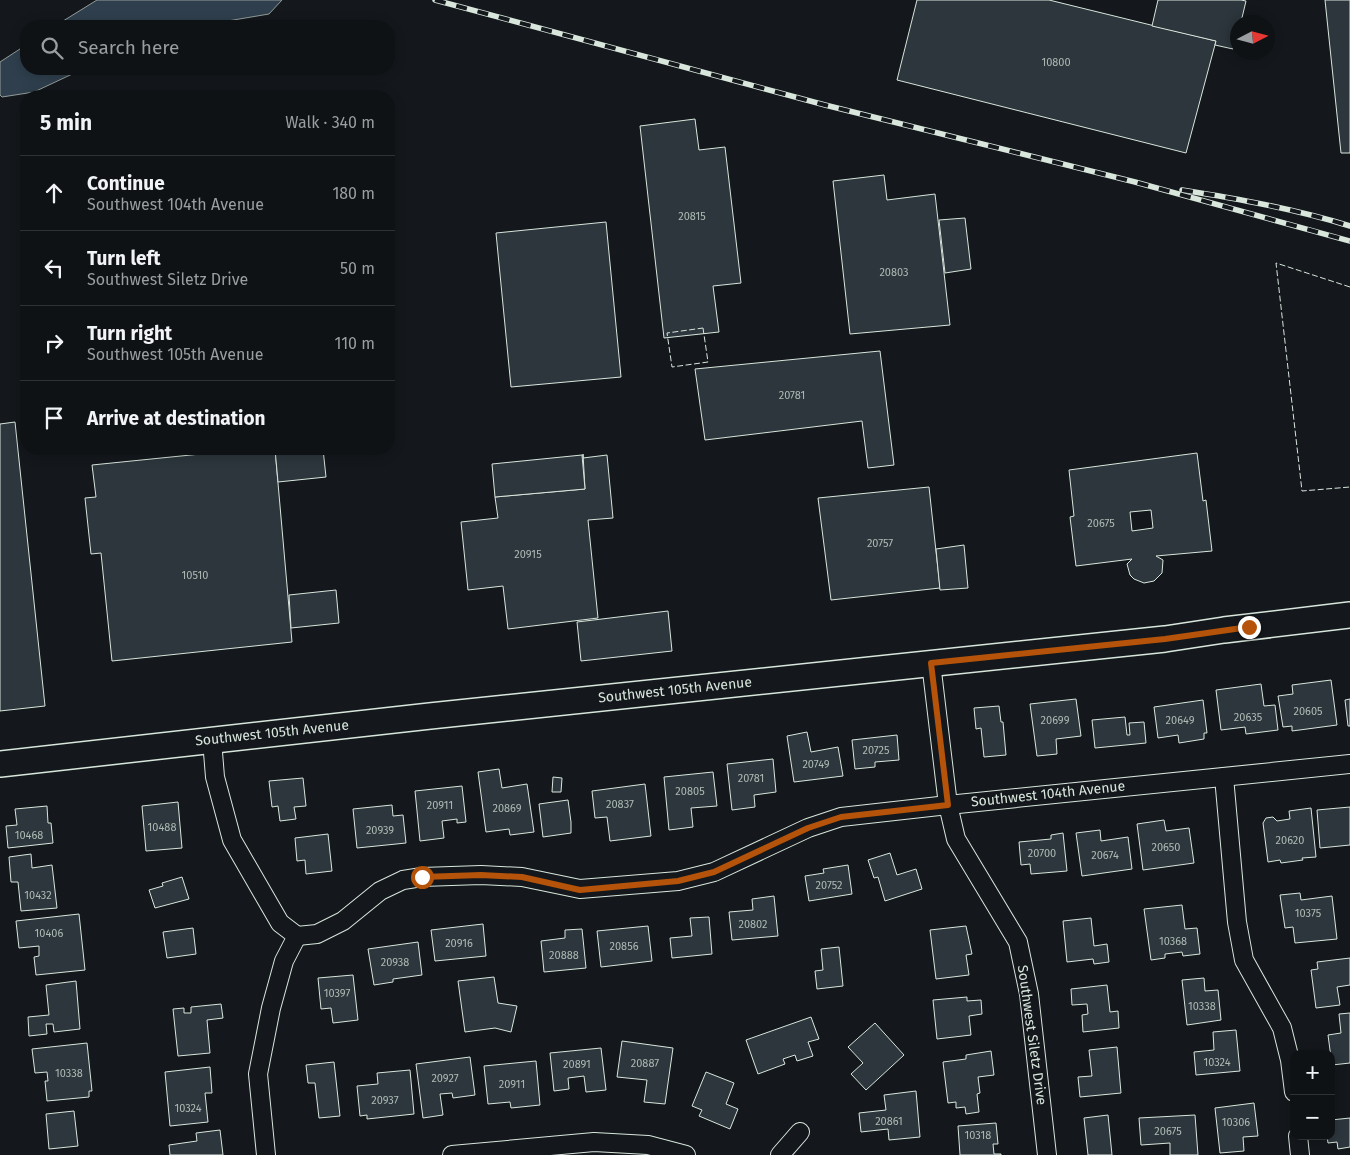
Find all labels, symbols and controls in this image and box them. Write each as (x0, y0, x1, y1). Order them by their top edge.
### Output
north arrow (1230, 15, 1275, 60)
search box (20, 20, 395, 75)
icon: search (38, 34, 66, 62)
text: Search here (78, 36, 179, 59)
house number: 10800 (1041, 56, 1071, 69)
text: 5 min (40, 110, 92, 136)
text: Walk · 340 m (285, 113, 375, 132)
text: Continue (87, 172, 165, 195)
icon: ahead (40, 179, 68, 207)
text: 180 m (332, 184, 375, 203)
text: Southwest 104th Avenue (87, 195, 264, 214)
house number: 20815 (678, 210, 706, 223)
text: Turn left (87, 247, 161, 270)
icon: left (40, 254, 68, 282)
text: 50 m (340, 259, 375, 278)
house number: 20803 (879, 266, 909, 279)
text: Southwest Siletz Drive (87, 270, 248, 289)
text: Turn right (87, 322, 172, 345)
icon: right (40, 329, 68, 357)
text: 110 m (334, 334, 375, 353)
text: Southwest 105th Avenue (87, 345, 263, 364)
house number: 20781 (779, 389, 805, 402)
icon: arrive (40, 404, 68, 432)
text: Arrive at destination (87, 407, 266, 430)
house number: 20675 (1087, 517, 1115, 530)
house number: 20757 (867, 537, 893, 550)
house number: 20915 (514, 548, 542, 561)
house number: 10510 (182, 569, 208, 582)
route end (1238, 616, 1261, 639)
street label: Southwest 105th Avenue (597, 673, 753, 707)
house number: 20605 (1293, 705, 1323, 718)
house number: 20635 (1234, 711, 1263, 724)
house number: 20699 (1041, 714, 1070, 727)
house number: 20649 (1166, 714, 1195, 727)
street label: Southwest 105th Avenue (194, 716, 350, 750)
house number: 20725 (862, 744, 890, 757)
house number: 20749 (802, 758, 830, 771)
house number: 20781 (738, 772, 764, 785)
street label: Southwest 104th Avenue (970, 777, 1126, 811)
house number: 20805 (675, 785, 705, 798)
house number: 20837 (606, 798, 634, 811)
house number: 20911 (427, 799, 453, 812)
house number: 20869 (492, 802, 522, 815)
house number: 10488 (148, 821, 176, 834)
house number: 20939 (366, 824, 394, 837)
house number: 10468 (15, 829, 43, 842)
house number: 20620 (1276, 834, 1304, 847)
house number: 20650 (1151, 841, 1181, 854)
house number: 20700 (1028, 847, 1056, 860)
house number: 20674 (1091, 849, 1119, 862)
route start (411, 866, 434, 889)
house number: 20752 (816, 879, 842, 892)
house number: 10432 (24, 889, 52, 902)
house number: 10375 (1295, 907, 1322, 920)
house number: 20802 (738, 918, 768, 931)
house number: 10406 (35, 927, 64, 940)
house number: 10368 (1159, 935, 1187, 948)
house number: 20916 (445, 937, 473, 950)
house number: 20856 (609, 940, 639, 953)
house number: 20888 (549, 949, 579, 962)
house number: 20938 (381, 956, 409, 969)
street label: Southwest Siletz Drive (1014, 964, 1050, 1106)
house number: 10397 (324, 987, 350, 1000)
house number: 10338 (1188, 1000, 1216, 1013)
map controls (1290, 1050, 1335, 1140)
button: + (1290, 1050, 1335, 1095)
house number: 10324 (1203, 1056, 1231, 1069)
house number: 20887 (631, 1057, 659, 1070)
house number: 20891 (563, 1058, 591, 1071)
house number: 10338 (55, 1067, 83, 1080)
house number: 20927 (431, 1072, 459, 1085)
house number: 20911 (499, 1078, 525, 1091)
house number: 20937 (371, 1094, 399, 1107)
button: − (1290, 1095, 1335, 1140)
house number: 10324 (174, 1102, 202, 1115)
house number: 20861 (875, 1115, 903, 1128)
house number: 10306 (1222, 1116, 1250, 1129)
house number: 20675 (1154, 1125, 1182, 1138)
house number: 10318 (965, 1129, 991, 1142)

